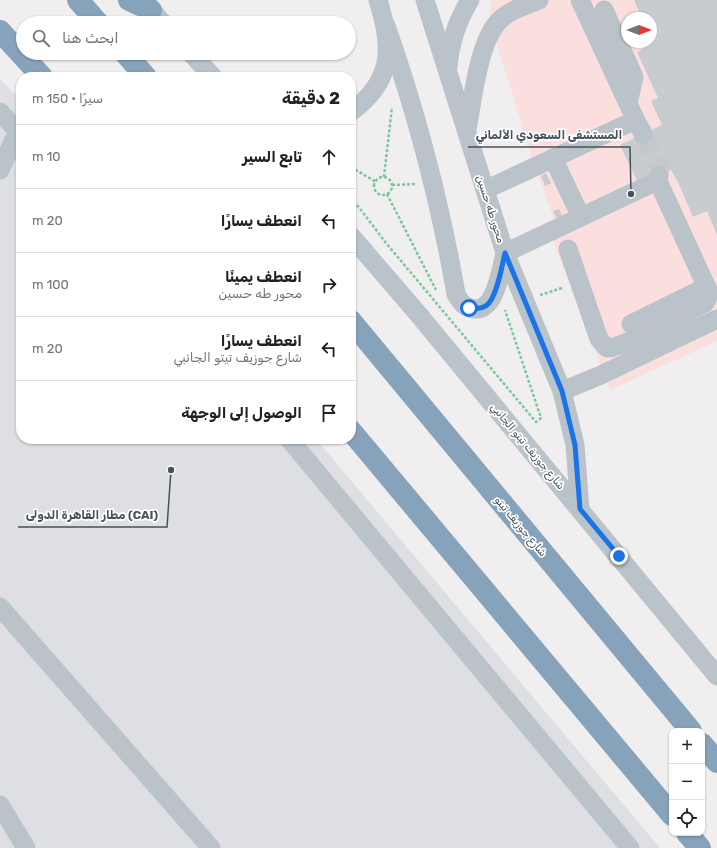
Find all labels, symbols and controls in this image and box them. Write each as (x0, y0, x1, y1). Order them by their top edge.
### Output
north arrow (621, 12, 657, 48)
search box (16, 16, 356, 60)
icon: search (30, 27, 52, 49)
text: ابحث هنا (62, 29, 119, 47)
text: 2 دقيقة (282, 88, 340, 108)
text: سيرًا · 150 m (32, 91, 103, 106)
callout: المستشفى السعودي الألماني (468, 123, 630, 147)
text: المستشفى السعودي الألماني (476, 128, 622, 144)
icon: ahead (318, 146, 340, 168)
text: تابع السير (242, 148, 302, 166)
text: 10 m (32, 149, 61, 164)
street label: محور طه حسين (472, 174, 508, 245)
icon: left (318, 210, 340, 232)
text: انعطف يسارًا (221, 212, 302, 230)
text: 20 m (32, 213, 63, 228)
text: انعطف يمينًا (225, 268, 302, 286)
icon: right (318, 274, 340, 296)
text: 100 m (32, 277, 69, 292)
text: محور طه حسين (219, 286, 302, 301)
route start (460, 299, 478, 317)
text: انعطف يسارًا (221, 332, 302, 350)
icon: left (318, 338, 340, 360)
text: 20 m (32, 341, 63, 356)
text: شارع جوزيف تيتو الجانبي (173, 350, 302, 365)
street label: شارع جوزيف تيتو الجانبي (486, 400, 568, 493)
icon: arrive (318, 402, 340, 424)
text: الوصول إلى الوجهة (181, 404, 302, 422)
street label: شارع جوزيف تيتو (490, 494, 550, 560)
callout: مطار القاهرة الدولى (CAI) (18, 503, 167, 527)
text: مطار القاهرة الدولى (CAI) (26, 508, 159, 522)
route end (610, 547, 628, 565)
map controls (669, 728, 705, 836)
button: + (669, 728, 705, 764)
button: − (669, 764, 705, 800)
button: locate (669, 800, 705, 836)

